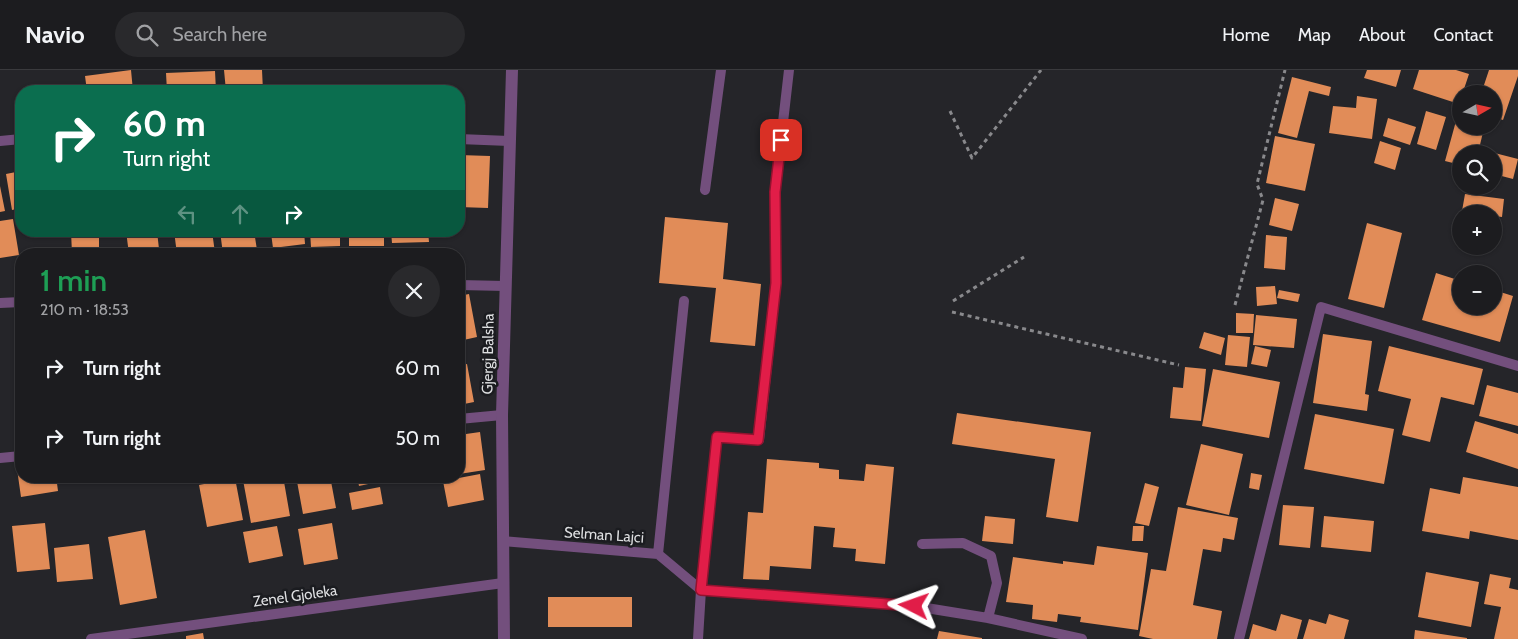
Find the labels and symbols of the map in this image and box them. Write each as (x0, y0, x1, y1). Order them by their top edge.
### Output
north arrow (1452, 85, 1502, 135)
pin (760, 119, 802, 161)
street label: Gjergj Balsha (478, 313, 498, 395)
street label: Selman Lajci (563, 523, 645, 547)
position arrow (887, 579, 939, 631)
street label: Zenel Gjoleka (252, 581, 339, 611)

